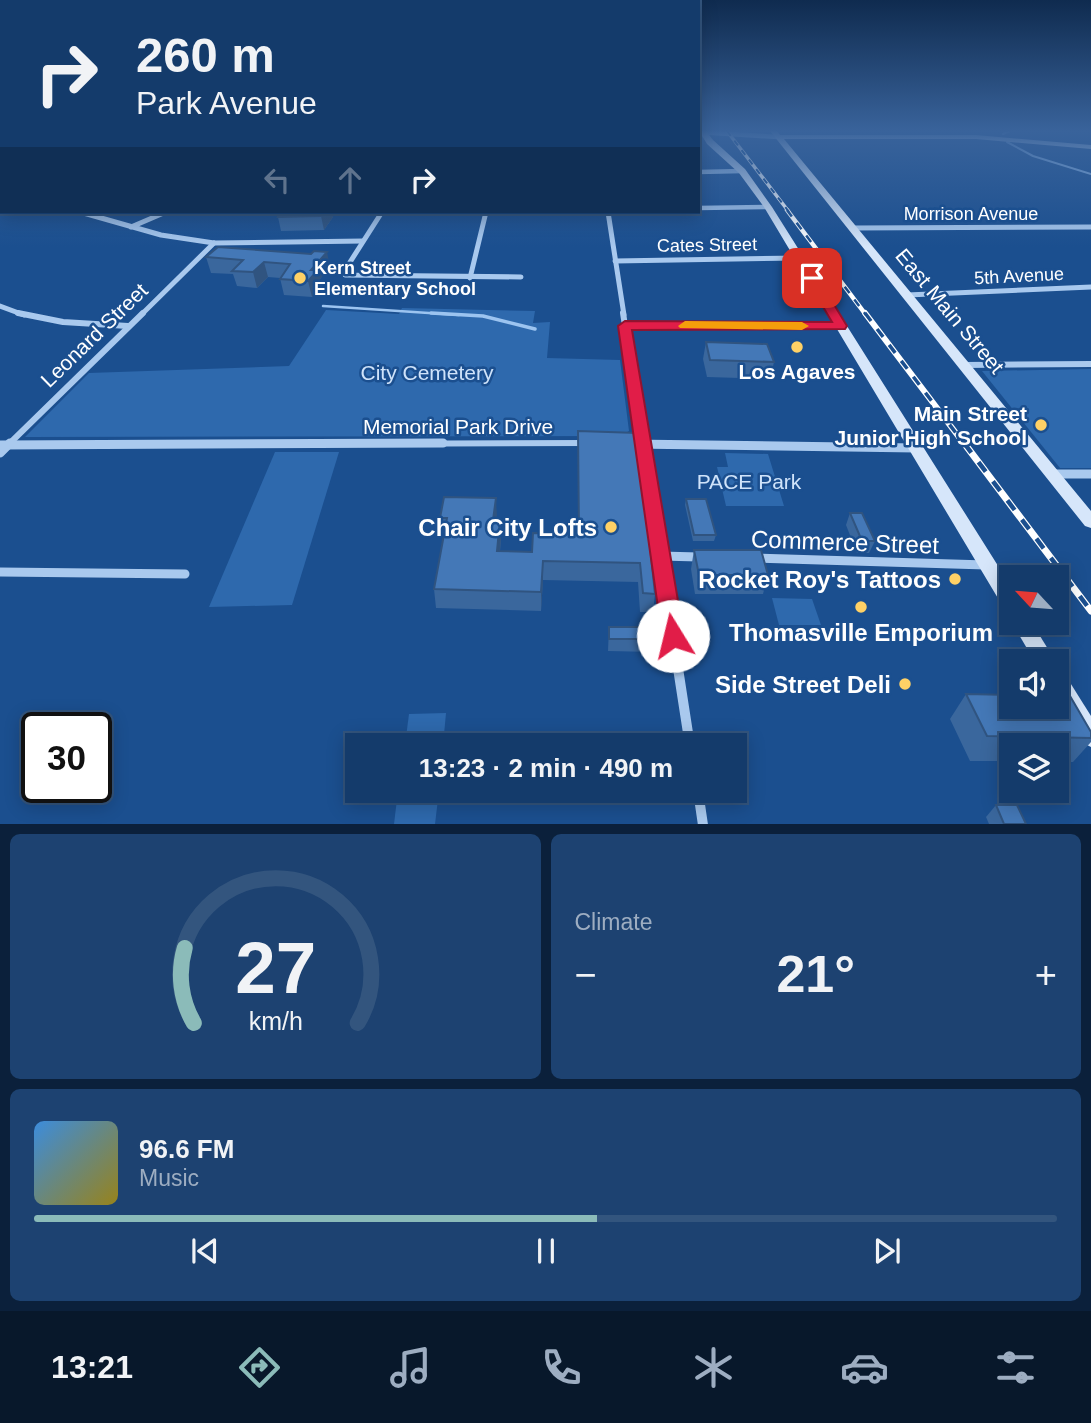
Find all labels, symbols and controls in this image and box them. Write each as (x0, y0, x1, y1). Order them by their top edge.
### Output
icon: right (21, 28, 112, 119)
text: 260 m (136, 28, 275, 82)
text: Park Avenue (136, 85, 317, 121)
icon: left (258, 161, 296, 199)
icon: ahead (331, 161, 369, 199)
icon: right (404, 161, 442, 199)
street label: Morrison Avenue (904, 204, 1038, 224)
street label: Cates Street (657, 234, 757, 256)
street label: East Main Street (891, 244, 1009, 378)
pin (782, 248, 842, 308)
place label: Kern Street Elementary School (314, 258, 476, 299)
icon: arrive (793, 259, 831, 297)
street label: 5th Avenue (974, 264, 1064, 288)
marker: Kern Street Elementary School (292, 270, 308, 286)
street label: Leonard Street (36, 278, 152, 392)
marker: Los Agaves (789, 339, 805, 355)
place label: Los Agaves (738, 360, 856, 383)
park label: City Cemetery (360, 361, 494, 384)
place label: Main Street Junior High School (835, 402, 1027, 449)
street label: Memorial Park Drive (363, 415, 553, 438)
marker: Main Street Junior High School (1033, 417, 1049, 433)
park label: PACE Park (697, 470, 802, 493)
place label: Chair City Lofts (418, 514, 597, 541)
marker: Chair City Lofts (603, 519, 619, 535)
street label: Commerce Street (751, 525, 940, 559)
north arrow (999, 565, 1069, 635)
map controls (999, 565, 1069, 803)
place label: Rocket Roy's Tattoos (698, 566, 941, 593)
marker: Rocket Roy's Tattoos (947, 571, 963, 587)
position arrow (636, 599, 710, 673)
marker: Thomasville Emporium (853, 599, 869, 615)
place label: Thomasville Emporium (729, 619, 993, 646)
button: sound (999, 649, 1069, 719)
place label: Side Street Deli (715, 671, 891, 698)
marker: Side Street Deli (897, 676, 913, 692)
speed limit sign: 30 (21, 712, 112, 803)
button: layers (999, 733, 1069, 803)
text: 13:23 · 2 min · 490 m (419, 753, 673, 783)
text: Climate (575, 909, 652, 935)
text: 27 (235, 927, 316, 1008)
text: 21° (776, 945, 855, 1003)
text: − (575, 954, 597, 996)
text: + (1035, 954, 1057, 996)
text: km/h (248, 1006, 302, 1034)
text: 96.6 FM (139, 1134, 234, 1164)
text: Music (139, 1165, 199, 1191)
icon: previous (186, 1232, 224, 1270)
icon: pause (527, 1232, 565, 1270)
icon: next (868, 1232, 906, 1270)
icon: directions (235, 1343, 284, 1392)
icon: music (386, 1343, 435, 1392)
icon: phone (537, 1343, 586, 1392)
icon: climate (689, 1343, 738, 1392)
icon: car (840, 1343, 889, 1392)
icon: filters (991, 1343, 1040, 1392)
text: 13:21 (51, 1349, 133, 1385)

